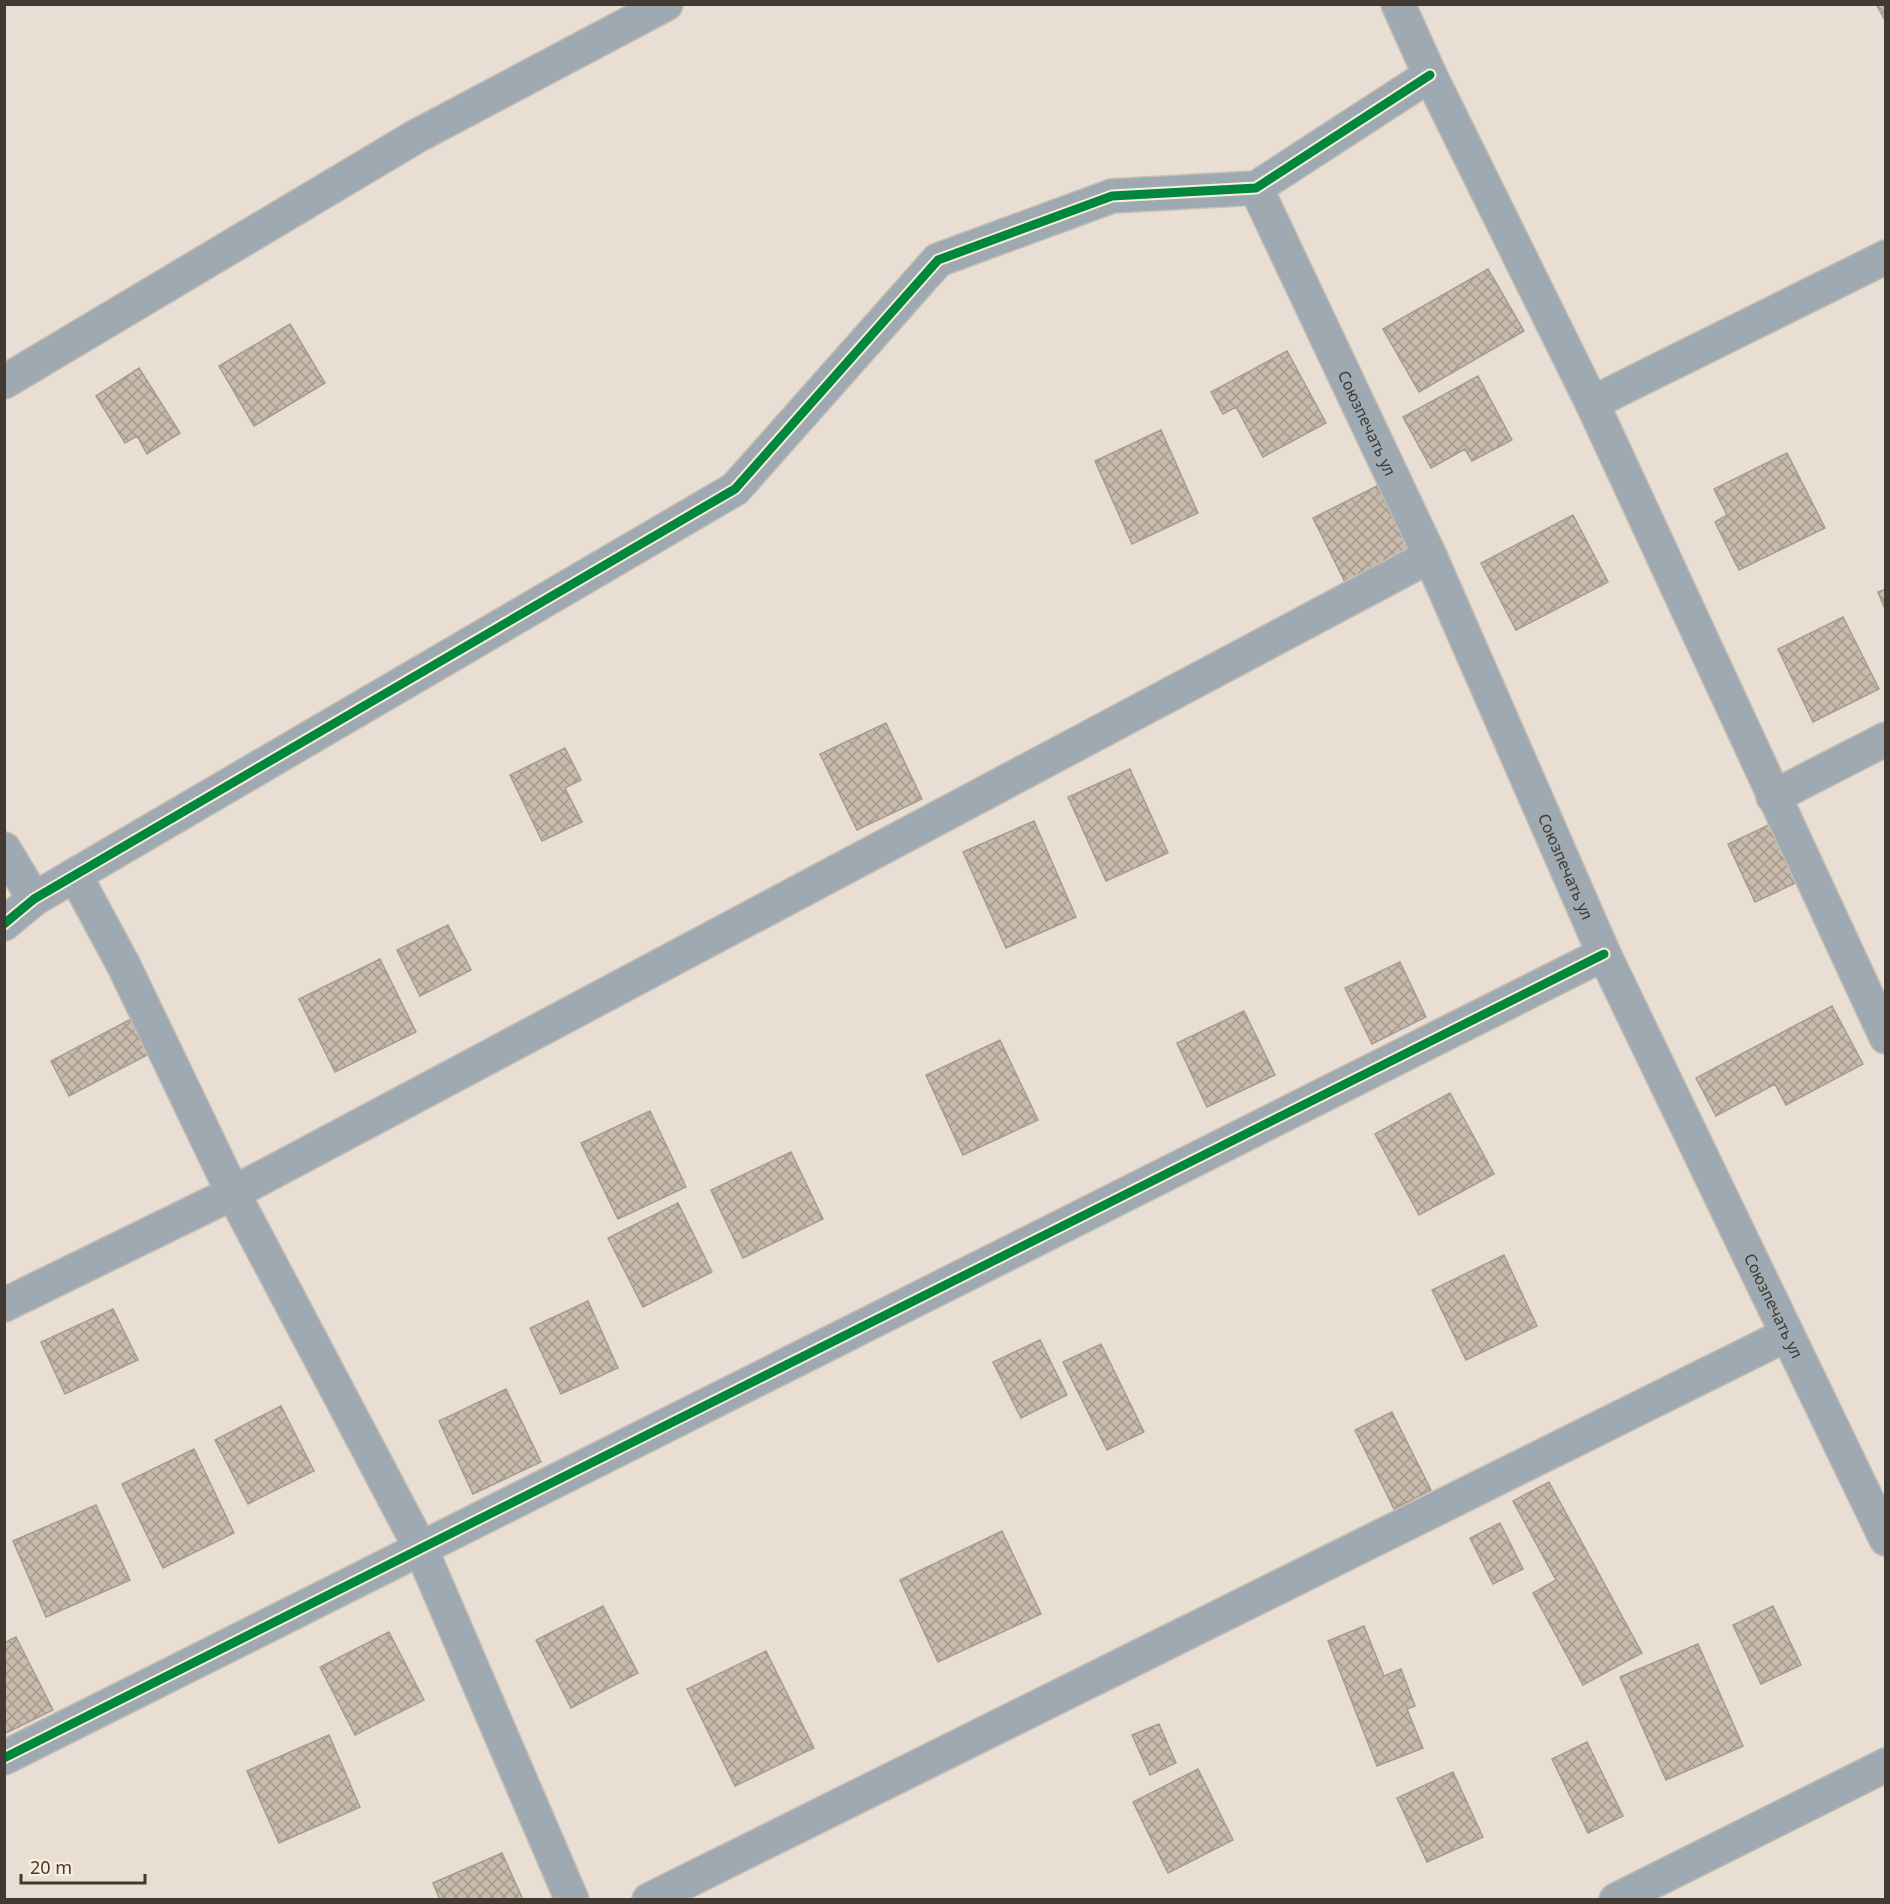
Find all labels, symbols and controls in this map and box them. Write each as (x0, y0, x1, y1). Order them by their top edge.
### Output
street label: Союзпечать ул (1333, 367, 1401, 479)
street label: Союзпечать ул (1533, 810, 1599, 923)
street label: Союзпечать ул (1739, 1250, 1808, 1362)
scale bar (21, 1847, 146, 1885)
text: 20 m (30, 1855, 72, 1879)

